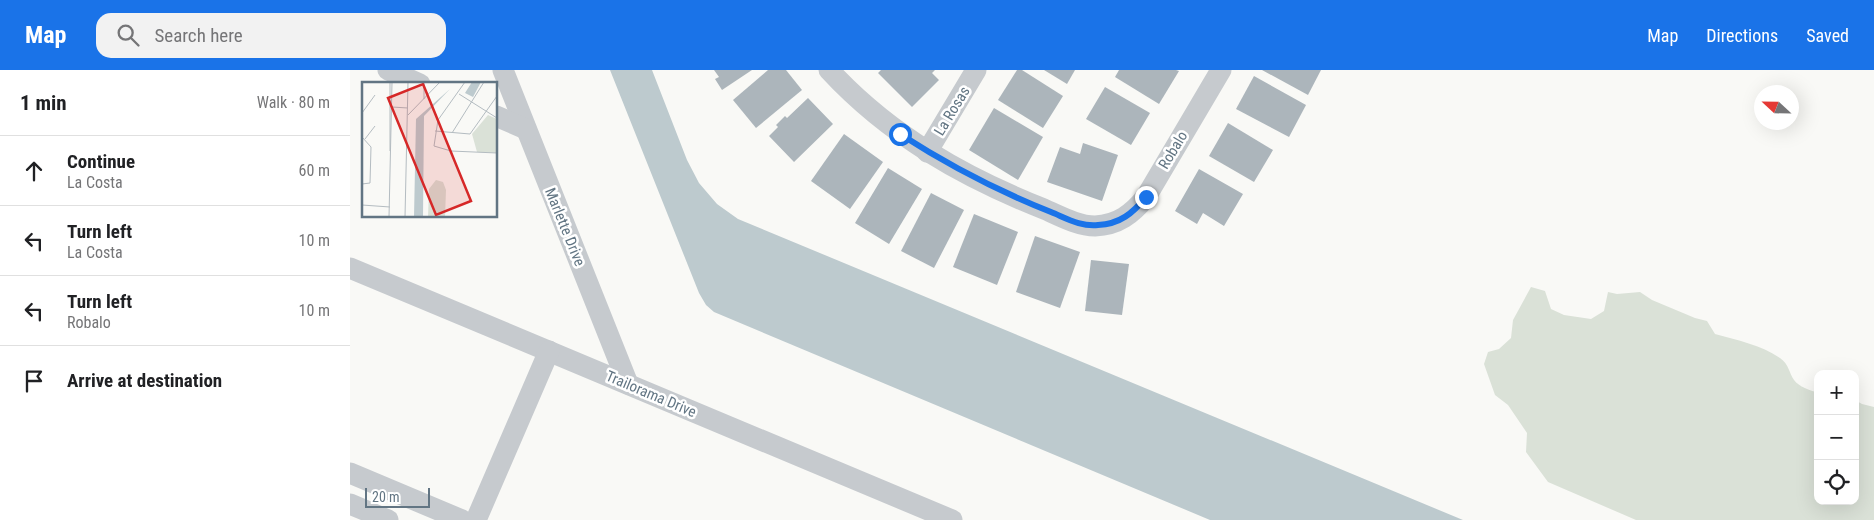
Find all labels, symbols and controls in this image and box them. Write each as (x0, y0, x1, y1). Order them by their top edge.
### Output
search box (96, 13, 446, 58)
text: Map (25, 21, 66, 49)
icon: search (114, 21, 142, 49)
text: Search here (154, 24, 243, 47)
text: Map (1647, 25, 1678, 46)
text: Directions (1706, 25, 1778, 46)
text: Saved (1806, 25, 1849, 46)
inset map (362, 82, 498, 218)
street label: La Rosas (930, 83, 974, 139)
north arrow (1754, 85, 1799, 130)
text: 1 min (20, 91, 67, 115)
text: Walk · 80 m (257, 93, 330, 112)
route start (889, 123, 912, 146)
street label: Robalo (1155, 128, 1191, 172)
text: Continue (67, 150, 135, 173)
icon: ahead (20, 157, 48, 185)
text: 60 m (298, 161, 330, 180)
text: La Costa (67, 173, 123, 192)
street label: Marlette Drive (541, 185, 589, 269)
route end (1135, 186, 1158, 209)
text: Turn left (67, 220, 132, 243)
icon: left (20, 227, 48, 255)
text: 10 m (298, 231, 330, 250)
text: La Costa (67, 243, 123, 262)
text: Turn left (67, 290, 132, 313)
icon: left (20, 297, 48, 325)
text: 10 m (298, 301, 330, 320)
text: Robalo (67, 313, 111, 332)
icon: arrive (20, 367, 48, 395)
street label: Trailorama Drive (603, 367, 699, 421)
text: Arrive at destination (67, 369, 222, 392)
map controls (1814, 370, 1859, 505)
button: + (1814, 370, 1859, 415)
button: − (1814, 415, 1859, 460)
button: locate (1814, 460, 1859, 505)
scale bar (365, 485, 430, 508)
text: 20 m (372, 489, 400, 505)

